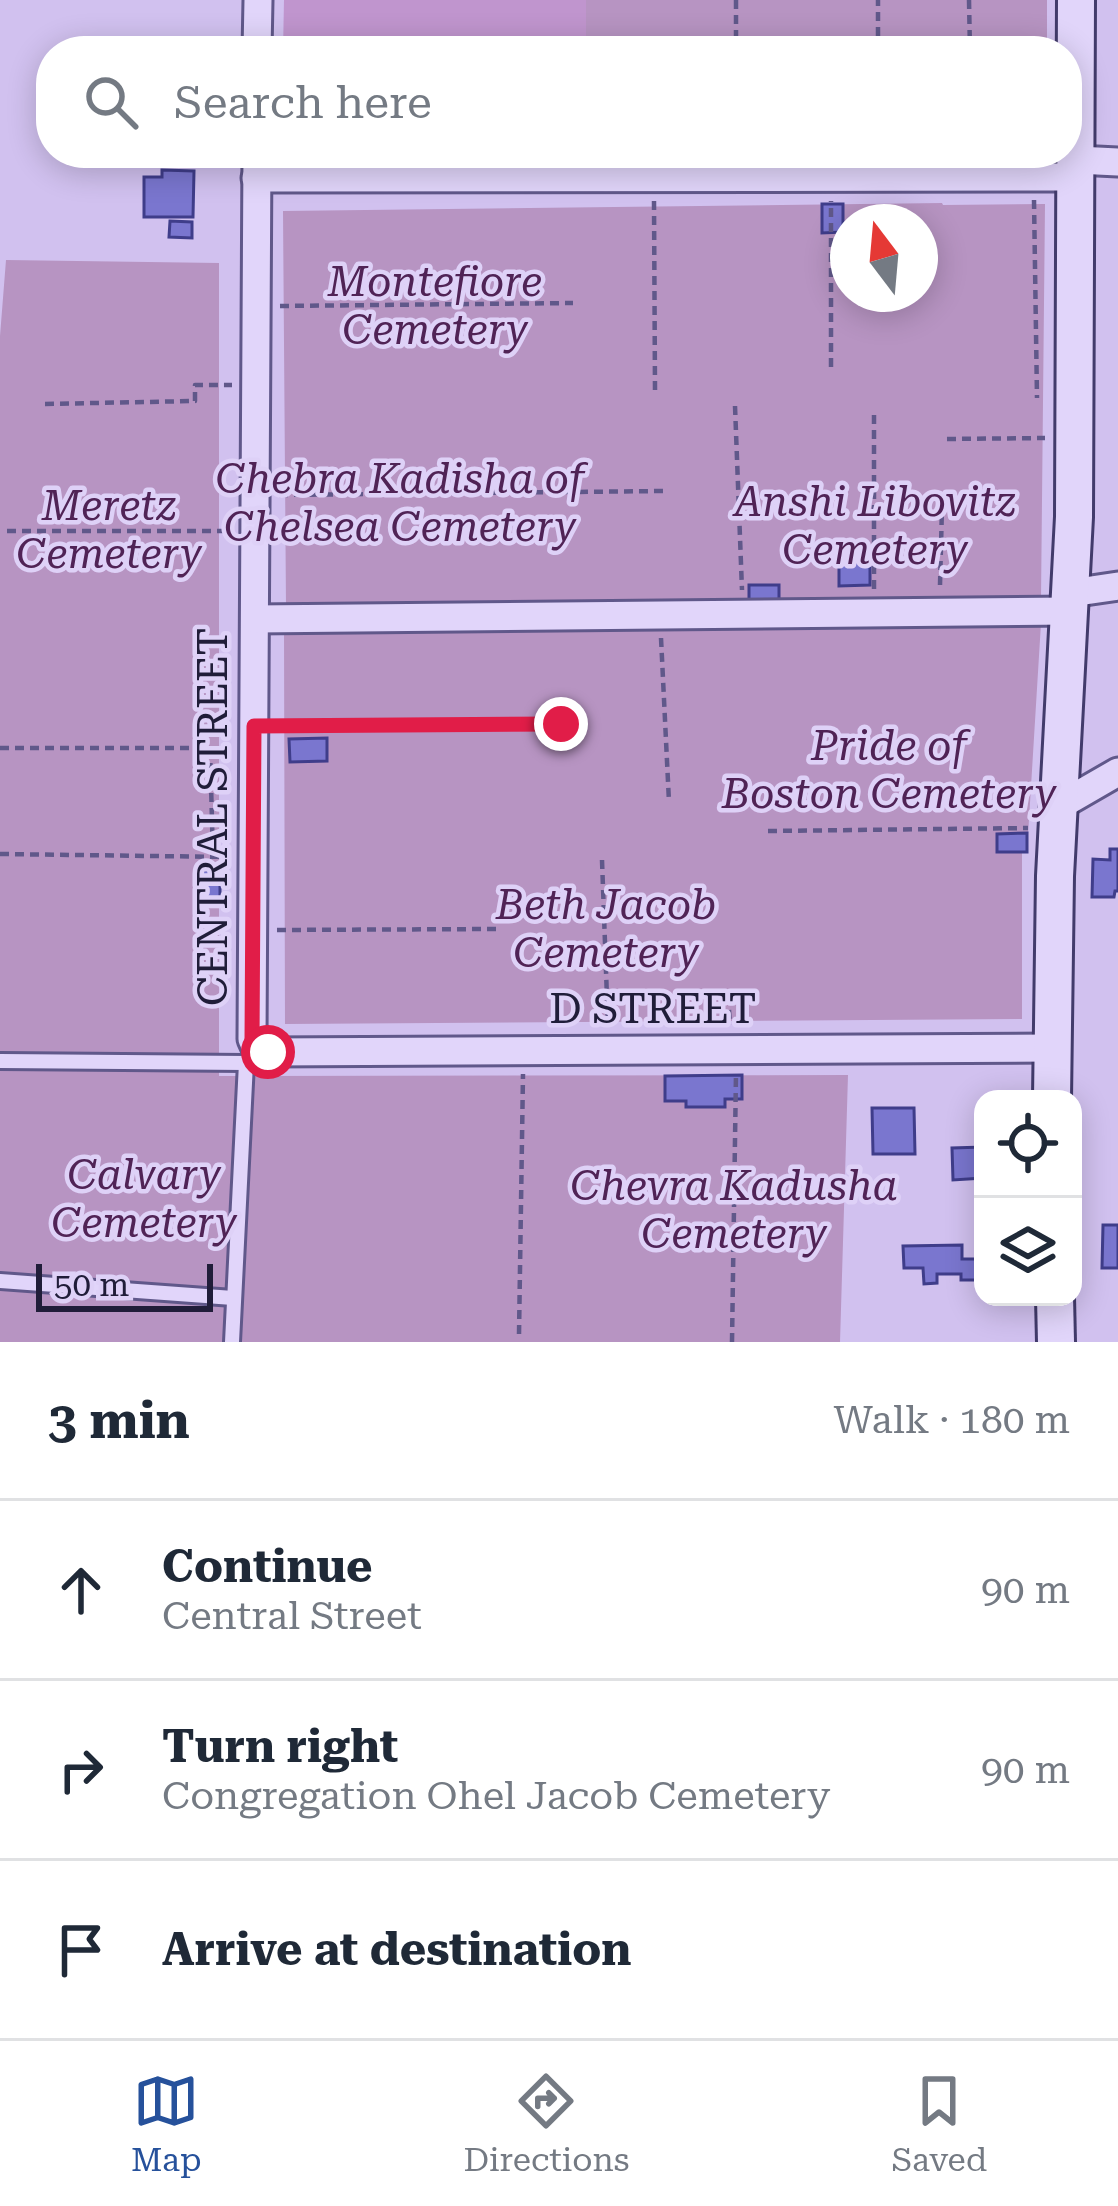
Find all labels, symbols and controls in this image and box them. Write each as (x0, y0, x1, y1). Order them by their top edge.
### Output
search box (36, 36, 1082, 168)
icon: search (78, 69, 144, 135)
text: Search here (174, 76, 432, 129)
north arrow (830, 204, 938, 312)
park label: Montefiore Cemetery (327, 257, 542, 354)
park label: Chebra Kadisha of Chelsea Cemetery (215, 454, 589, 551)
park label: Anshi Libovitz Cemetery (731, 477, 1016, 574)
park label: Meretz Cemetery (16, 481, 203, 578)
street label: CENTRAL STREET (188, 628, 237, 1006)
route end (534, 697, 588, 751)
park label: Pride of Boston Cemetery (721, 721, 1058, 818)
park label: Beth Jacob Cemetery (495, 880, 716, 977)
street label: D STREET (549, 984, 757, 1033)
route start (241, 1025, 295, 1079)
map controls (974, 1090, 1082, 1306)
button: locate (974, 1090, 1082, 1198)
park label: Calvary Cemetery (51, 1150, 238, 1247)
park label: Chevra Kadusha Cemetery (570, 1161, 898, 1258)
button: layers (974, 1198, 1082, 1306)
scale bar (36, 1258, 213, 1311)
text: 50 m (54, 1265, 129, 1304)
text: 3 min (48, 1391, 190, 1450)
text: Walk · 180 m (834, 1397, 1070, 1443)
text: Continue (162, 1540, 373, 1593)
icon: ahead (48, 1557, 114, 1623)
text: 90 m (981, 1567, 1070, 1613)
text: Central Street (162, 1593, 422, 1639)
text: Turn right (162, 1720, 398, 1773)
icon: right (48, 1737, 114, 1803)
text: 90 m (981, 1747, 1070, 1793)
text: Congregation Ohel Jacob Cemetery (162, 1773, 830, 1819)
icon: arrive (48, 1917, 114, 1983)
text: Arrive at destination (162, 1923, 631, 1976)
tab: Map (131, 2068, 202, 2179)
tab: Directions (463, 2068, 629, 2179)
tab: Saved (891, 2068, 987, 2179)

